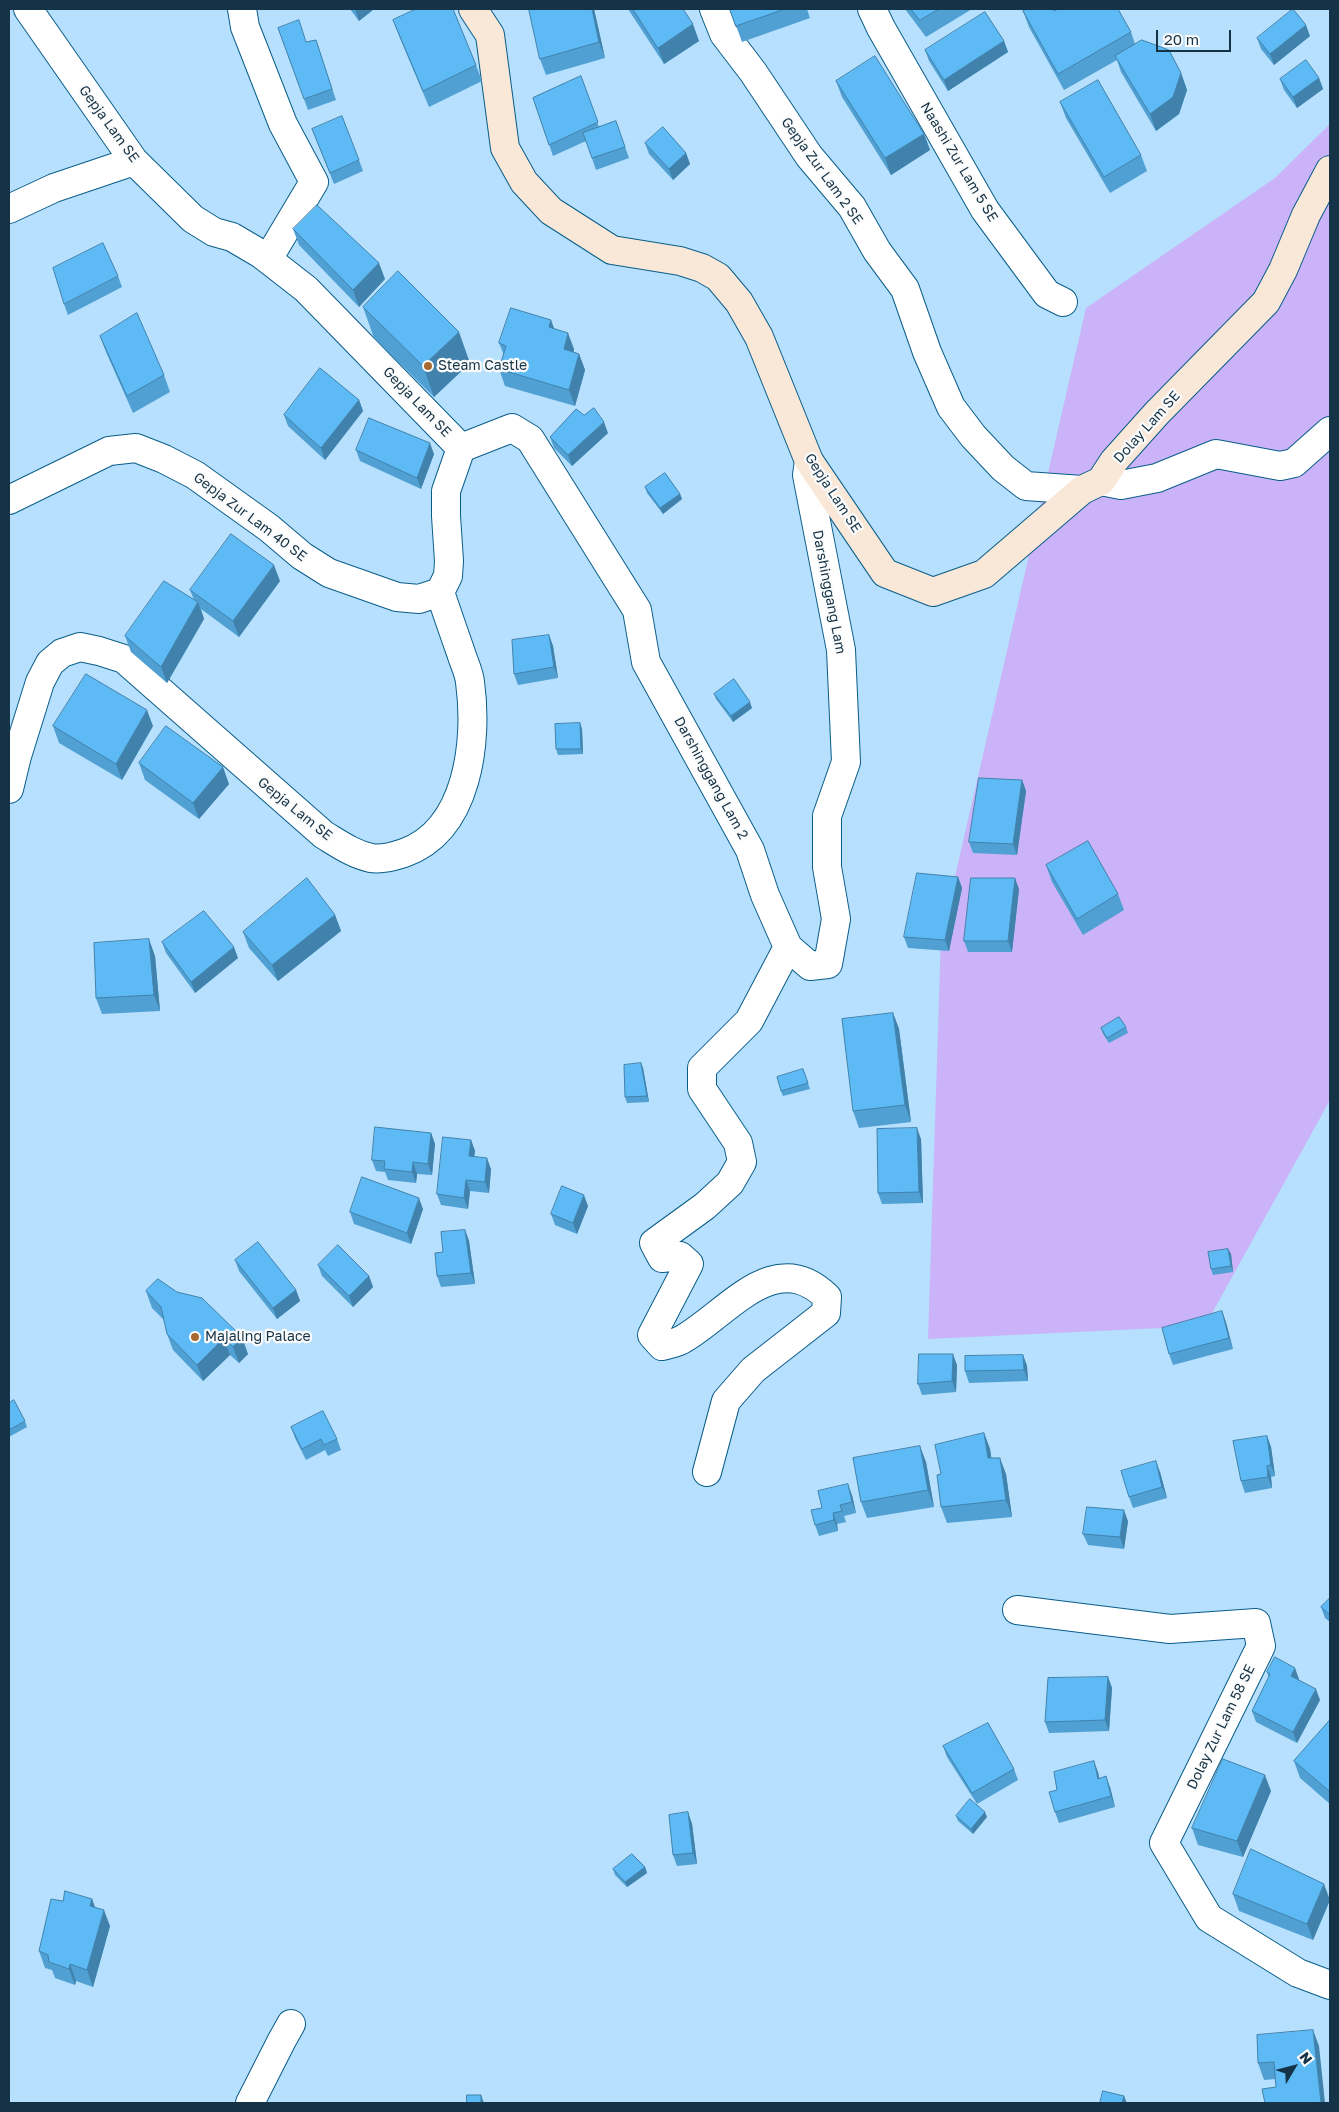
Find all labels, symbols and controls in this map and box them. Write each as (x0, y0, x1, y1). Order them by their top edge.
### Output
scale bar (1159, 20, 1234, 52)
text: 20 m (1164, 30, 1199, 48)
street label: Gepja Lam SE (75, 82, 143, 166)
street label: Naashi Zur Lam 5 SE (917, 99, 1001, 225)
street label: Gepja Zur Lam 2 SE (777, 114, 867, 228)
place label: Steam Castle (438, 358, 527, 374)
marker: Steam Castle (422, 360, 434, 372)
street label: Gepja Lam SE (379, 363, 455, 441)
street label: Dolay Lam SE (1110, 388, 1184, 466)
street label: Gepja Lam SE (801, 450, 865, 536)
street label: Gepja Zur Lam 40 SE (190, 469, 310, 565)
street label: Darshinggang Lam (809, 529, 849, 655)
street label: Darshinggang Lam 2 (670, 714, 752, 842)
street label: Gepja Lam SE (254, 774, 336, 844)
place label: Majaling Palace (205, 1329, 311, 1345)
marker: Majaling Palace (189, 1331, 201, 1343)
street label: Dolay Zur Lam 58 SE (1183, 1662, 1259, 1792)
north arrow (1269, 2042, 1319, 2092)
text: N (1296, 2048, 1316, 2067)

